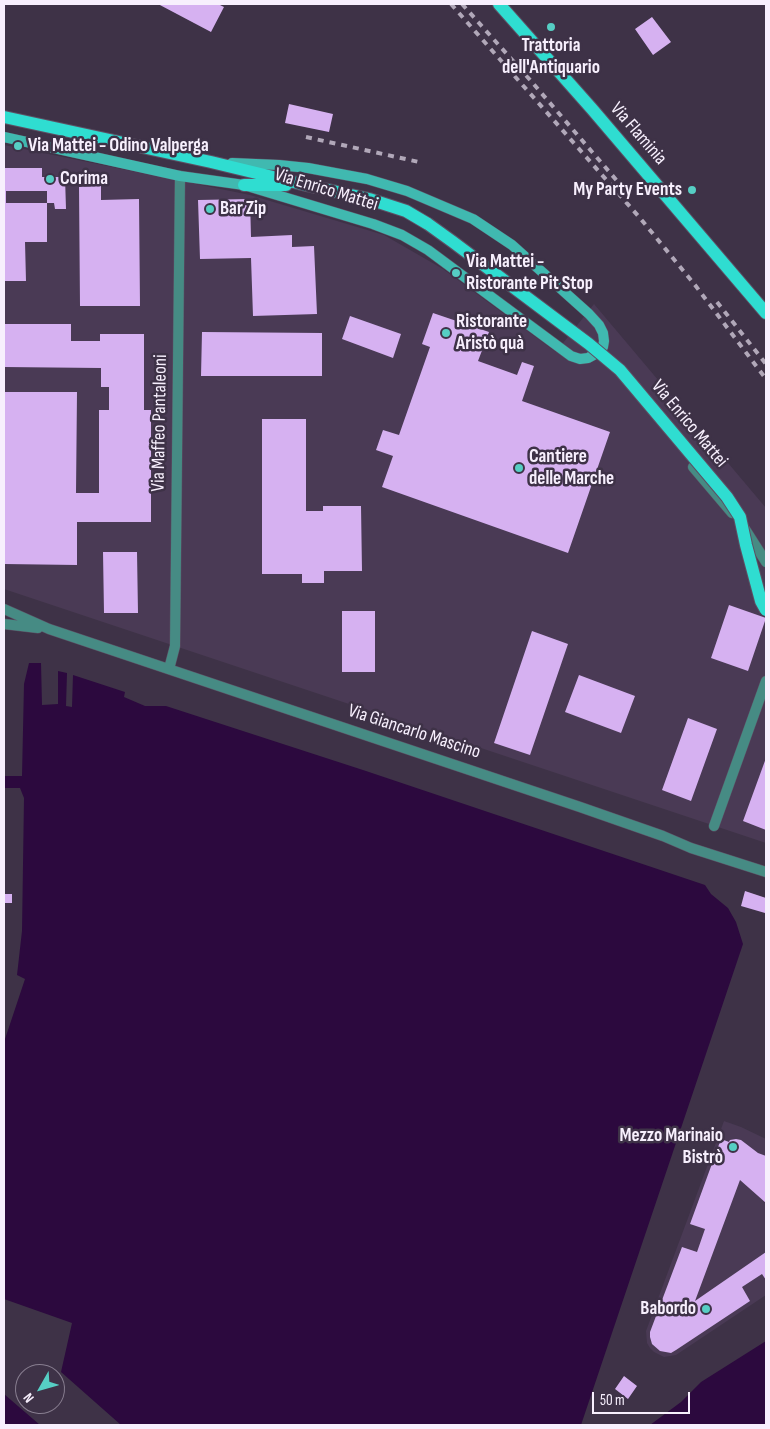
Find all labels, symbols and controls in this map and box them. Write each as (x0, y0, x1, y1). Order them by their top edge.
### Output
marker: Trattoria dell'Antiquario (545, 21, 557, 33)
place label: Trattoria dell'Antiquario (502, 35, 600, 79)
street label: Via Flaminia (605, 98, 671, 170)
place label: Via Mattei - Odino Valperga (28, 135, 209, 157)
marker: Via Mattei - Odino Valperga (12, 140, 24, 152)
street label: Via Enrico Mattei (272, 163, 380, 217)
place label: Corima (60, 168, 108, 190)
marker: Corima (44, 173, 56, 185)
place label: My Party Events (573, 179, 682, 201)
marker: My Party Events (686, 184, 698, 196)
place label: Bar Zip (220, 198, 266, 220)
marker: Bar Zip (204, 203, 216, 215)
place label: Via Mattei - Ristorante Pit Stop (466, 251, 593, 295)
marker: Via Mattei - Ristorante Pit Stop (450, 267, 462, 279)
place label: Ristorante Aristò quà (456, 311, 527, 355)
marker: Ristorante Aristò quà (440, 327, 452, 339)
street label: Via Maffeo Pantaleoni (147, 354, 173, 492)
street label: Via Enrico Mattei (646, 376, 732, 472)
place label: Cantiere delle Marche (529, 446, 614, 490)
marker: Cantiere delle Marche (513, 462, 525, 474)
street label: Via Giancarlo Mascino (345, 700, 483, 764)
place label: Mezzo Marinaio Bistrò (619, 1125, 723, 1169)
marker: Mezzo Marinaio Bistrò (727, 1141, 739, 1153)
place label: Babordo (640, 1298, 696, 1320)
marker: Babordo (700, 1303, 712, 1315)
north arrow (15, 1364, 65, 1414)
scale bar (595, 1382, 692, 1414)
text: N (20, 1390, 38, 1406)
text: 50 m (600, 1391, 625, 1410)

